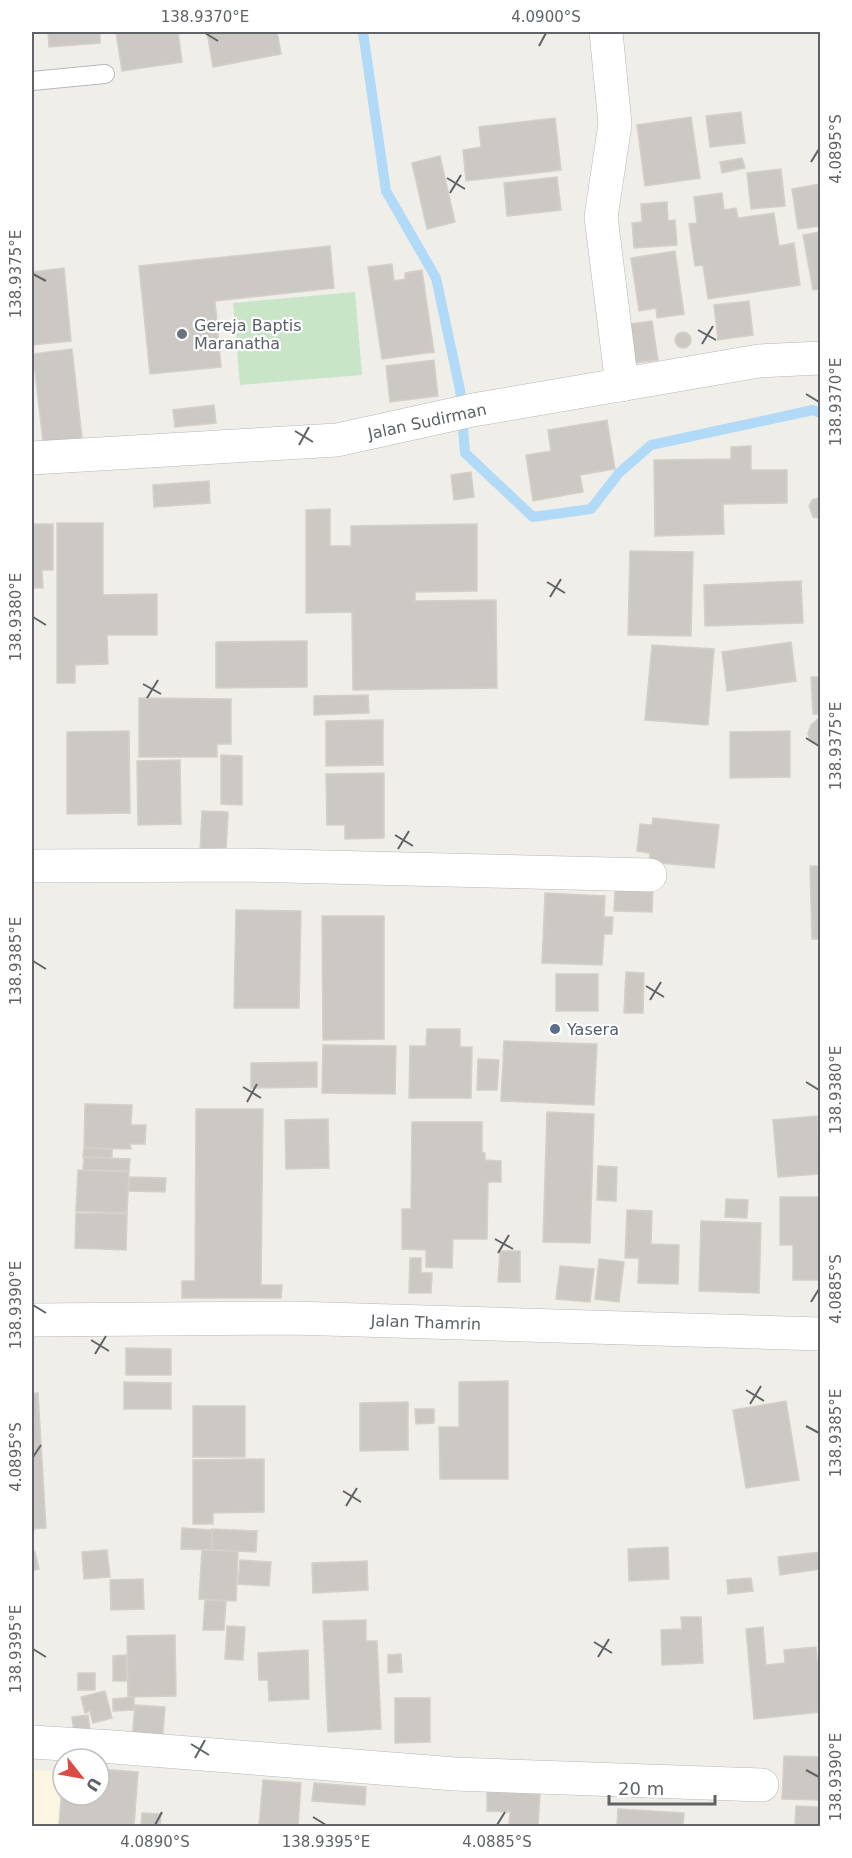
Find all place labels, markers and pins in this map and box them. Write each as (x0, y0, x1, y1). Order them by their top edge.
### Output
place label: Gereja Baptis Maranatha (194, 316, 302, 353)
marker: Gereja Baptis Maranatha (175, 327, 189, 341)
place label: Yasera (566, 1020, 619, 1039)
marker: Yasera (548, 1022, 562, 1036)

